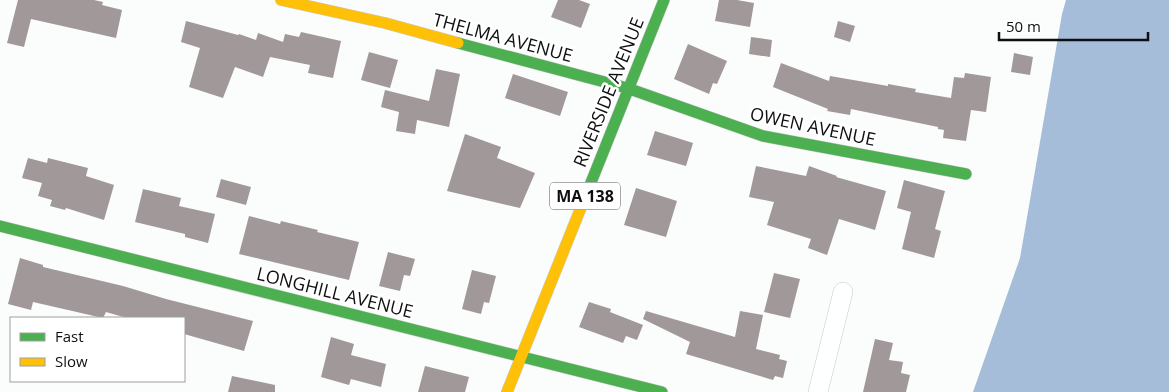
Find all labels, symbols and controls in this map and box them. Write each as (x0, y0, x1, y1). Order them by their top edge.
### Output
street label: THELMA AVENUE (431, 7, 575, 67)
scale bar (999, 10, 1148, 42)
street label: RIVERSIDE AVENUE (567, 14, 649, 170)
text: 50 m (1006, 16, 1041, 36)
street label: OWEN AVENUE (748, 101, 878, 151)
road number: MA 138 (550, 182, 620, 210)
street label: LONGHILL AVENUE (254, 261, 416, 323)
legend (10, 317, 185, 382)
text: Fast (55, 326, 84, 346)
text: Slow (55, 351, 88, 371)

